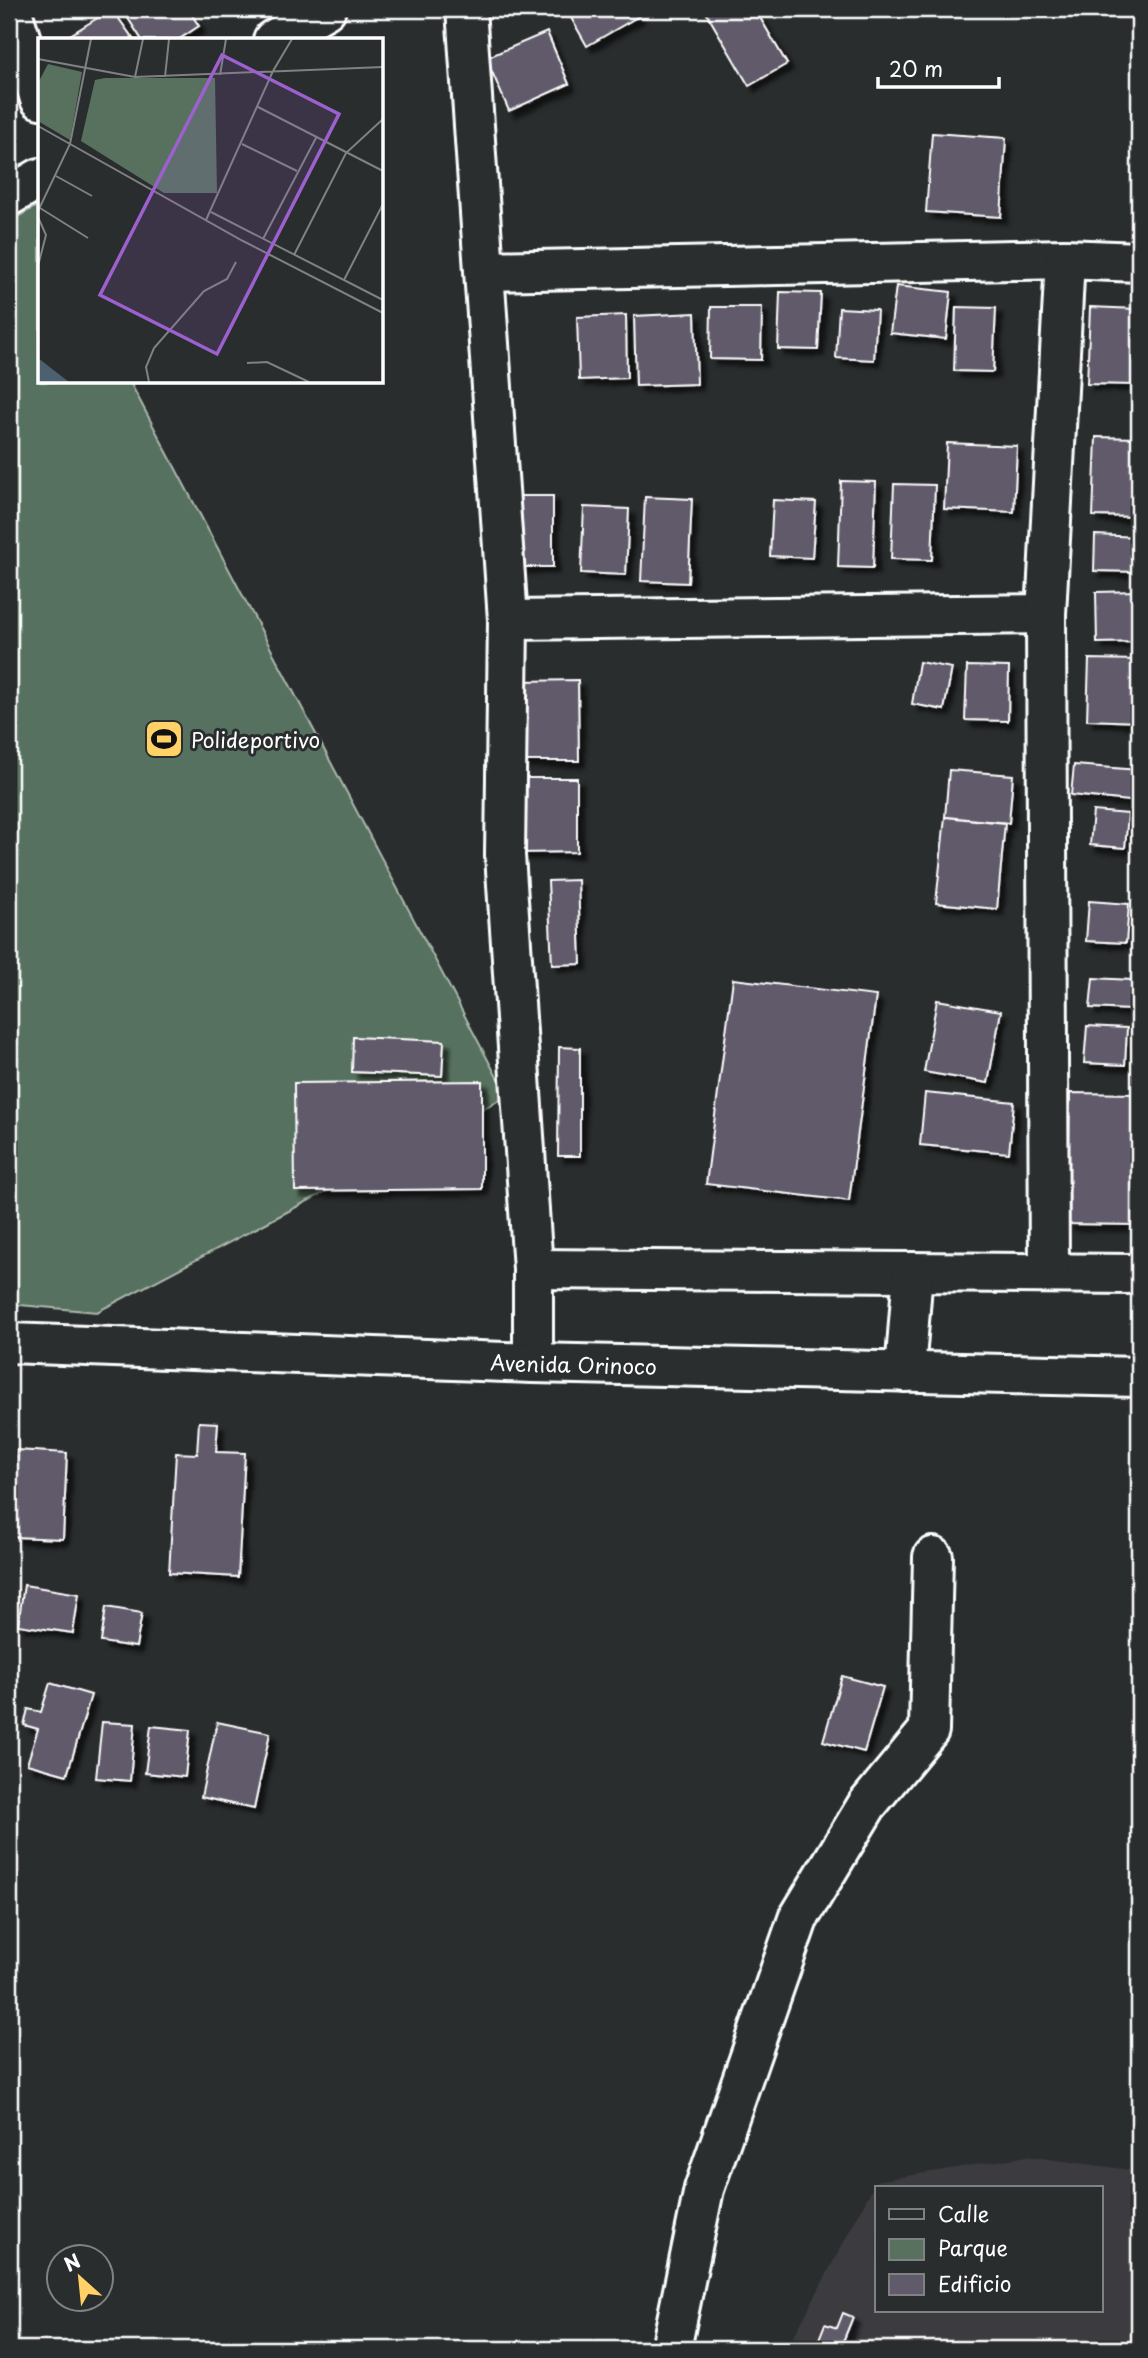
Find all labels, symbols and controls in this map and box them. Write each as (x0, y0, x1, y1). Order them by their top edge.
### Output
inset map (38, 38, 383, 383)
scale bar (878, 46, 999, 90)
text: 20 m (889, 52, 943, 84)
sports icon: Polideportivo (143, 718, 185, 760)
place label: Polideportivo (191, 723, 320, 755)
street label: Avenida Orinoco (490, 1345, 657, 1382)
legend (875, 2186, 1102, 2312)
text: Calle (938, 2197, 989, 2229)
text: Parque (938, 2231, 1008, 2263)
north arrow (46, 2242, 116, 2312)
text: N (59, 2246, 85, 2278)
text: Edificio (938, 2267, 1011, 2299)

